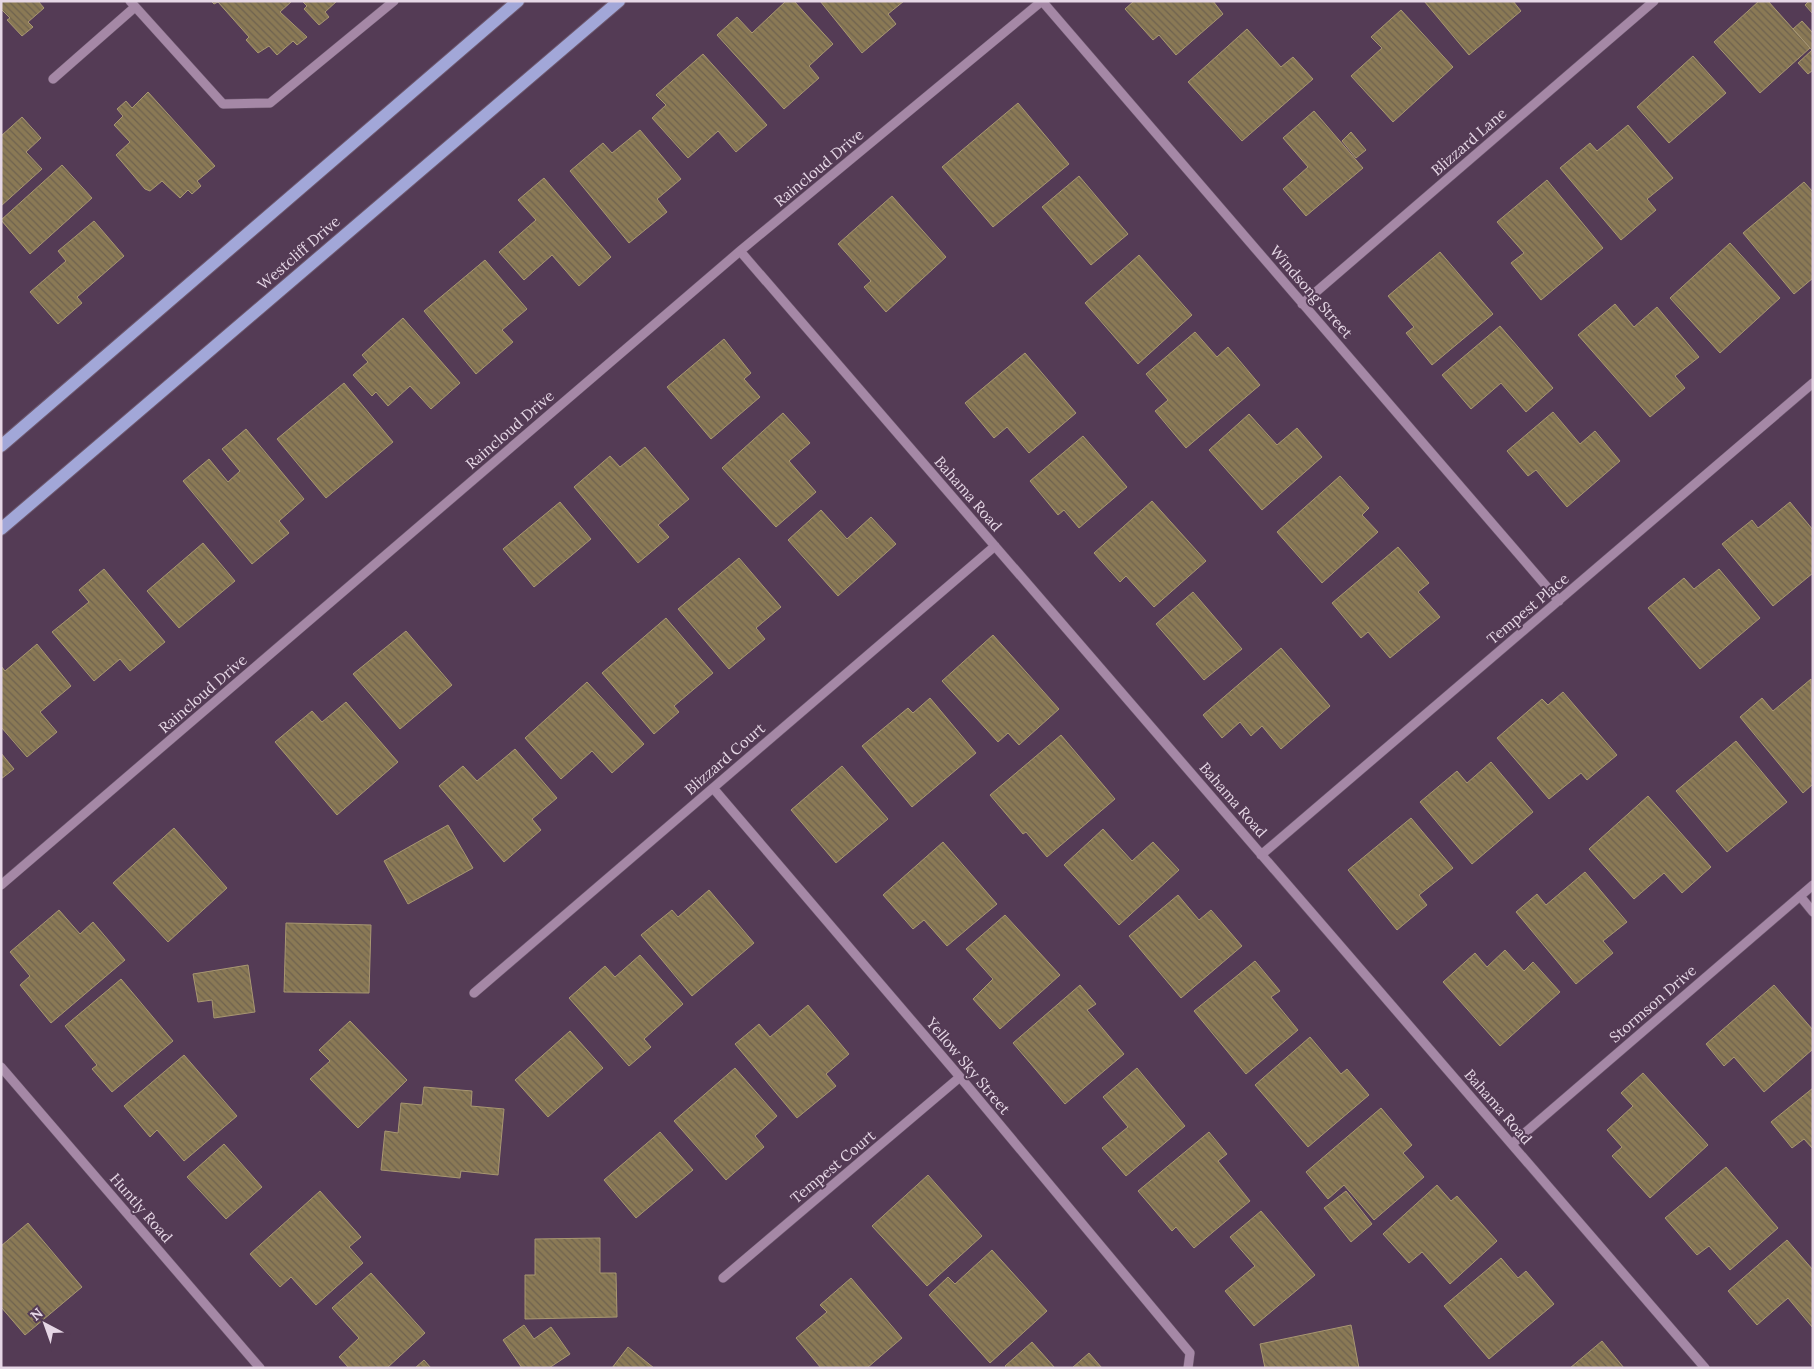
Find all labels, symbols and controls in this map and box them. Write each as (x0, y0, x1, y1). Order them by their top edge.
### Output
street label: Blizzard Lane (1427, 104, 1510, 180)
street label: Raincloud Drive (770, 125, 867, 210)
street label: Westcliff Drive (253, 212, 344, 294)
street label: Windsong Street (1266, 241, 1357, 342)
street label: Raincloud Drive (462, 386, 558, 473)
street label: Bahama Road (930, 452, 1006, 535)
street label: Tempest Place (1483, 569, 1572, 648)
street label: Raincloud Drive (155, 650, 251, 737)
street label: Blizzard Court (681, 718, 769, 799)
street label: Bahama Road (1195, 758, 1271, 841)
street label: Stormson Drive (1605, 961, 1700, 1047)
street label: Yellow Sky Street (922, 1013, 1015, 1118)
street label: Bahama Road (1460, 1065, 1536, 1148)
street label: Tempest Court (786, 1126, 879, 1208)
street label: Huntly Road (106, 1169, 177, 1246)
north arrow (20, 1299, 70, 1349)
text: N (26, 1304, 47, 1325)

